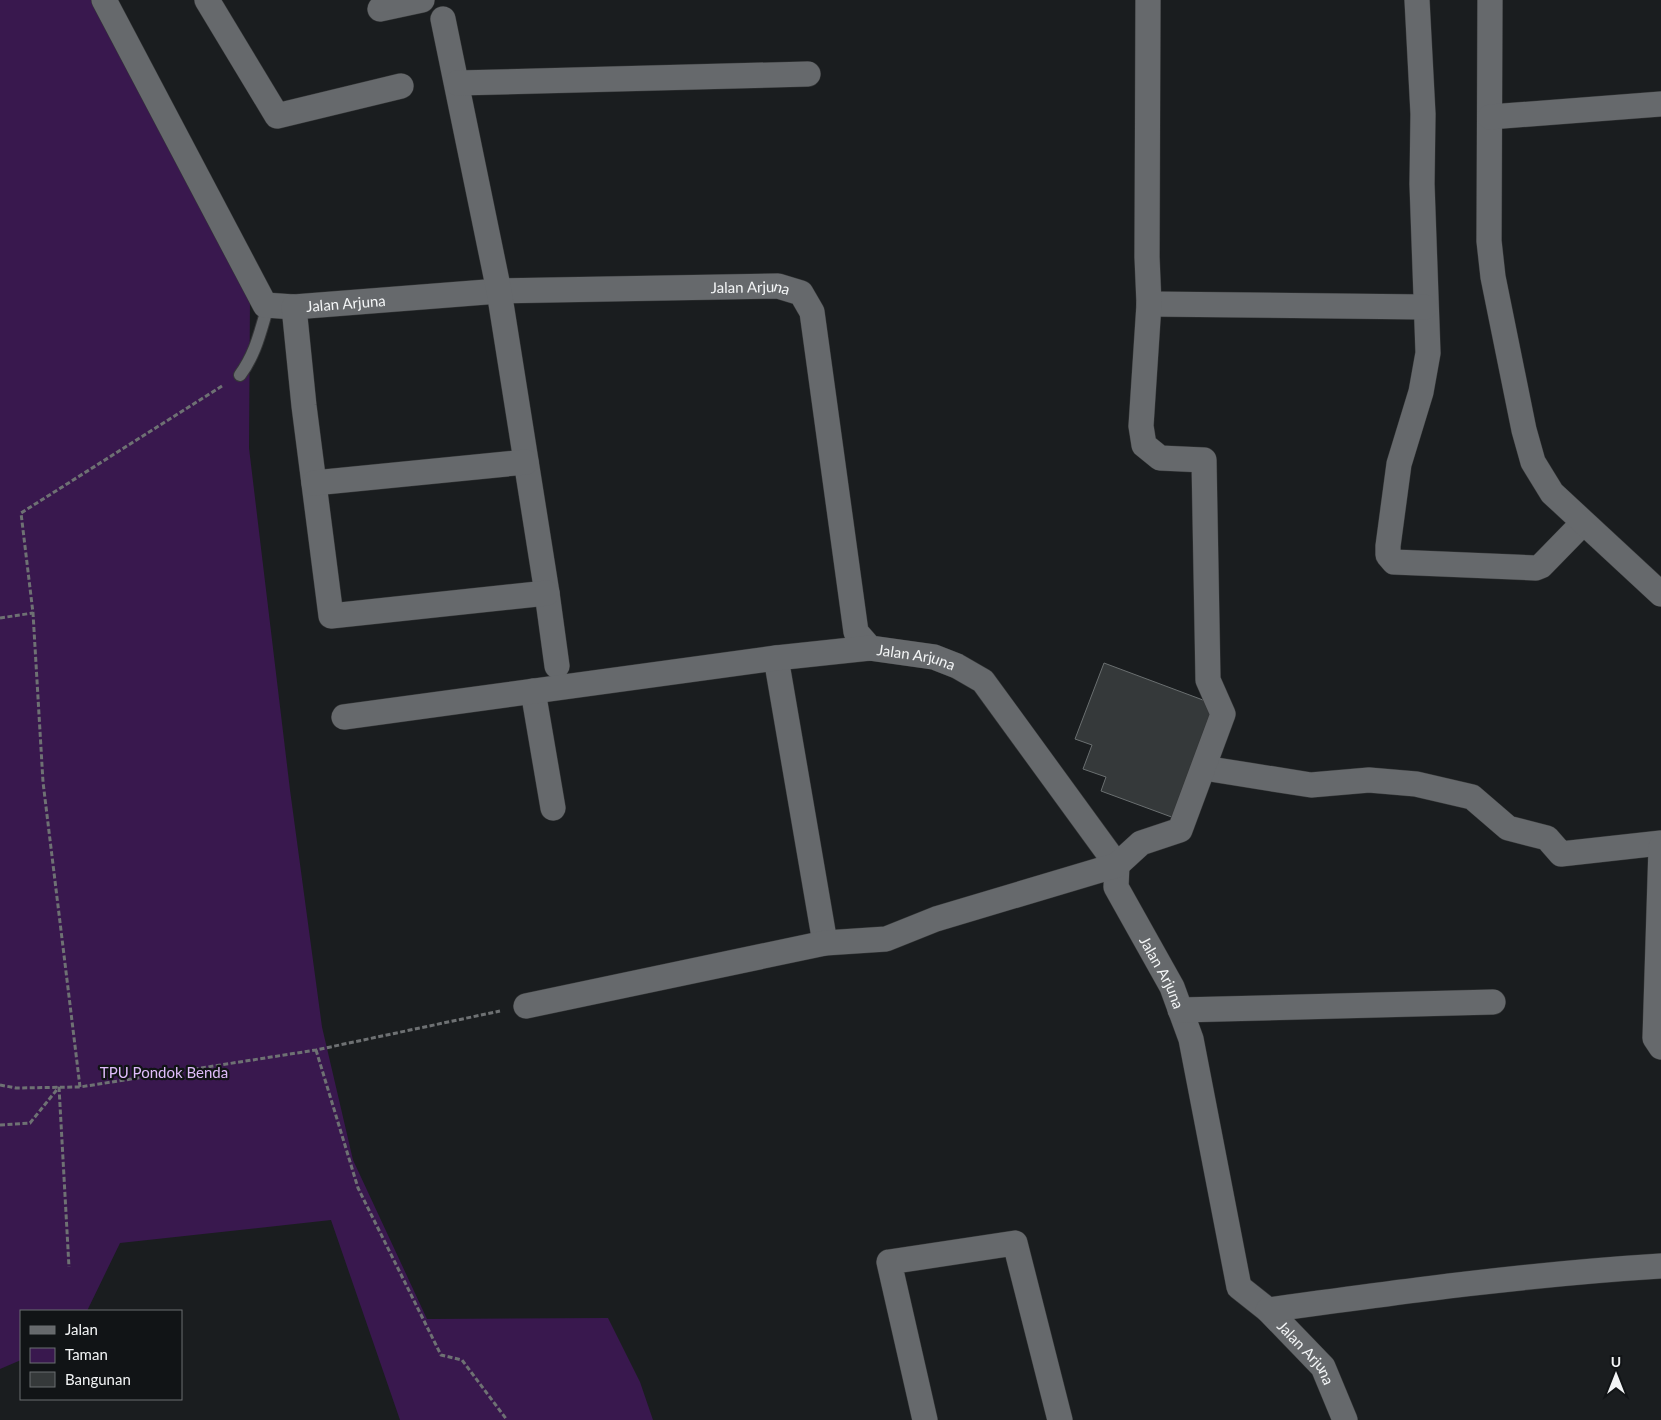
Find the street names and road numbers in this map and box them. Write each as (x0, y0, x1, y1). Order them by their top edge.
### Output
street label: Jalan Arjuna (710, 276, 792, 298)
street label: Jalan Arjuna (305, 291, 386, 315)
street label: Jalan Arjuna (876, 640, 958, 674)
street label: Jalan Arjuna (1136, 933, 1188, 1011)
street label: Jalan Arjuna (1274, 1316, 1338, 1387)

